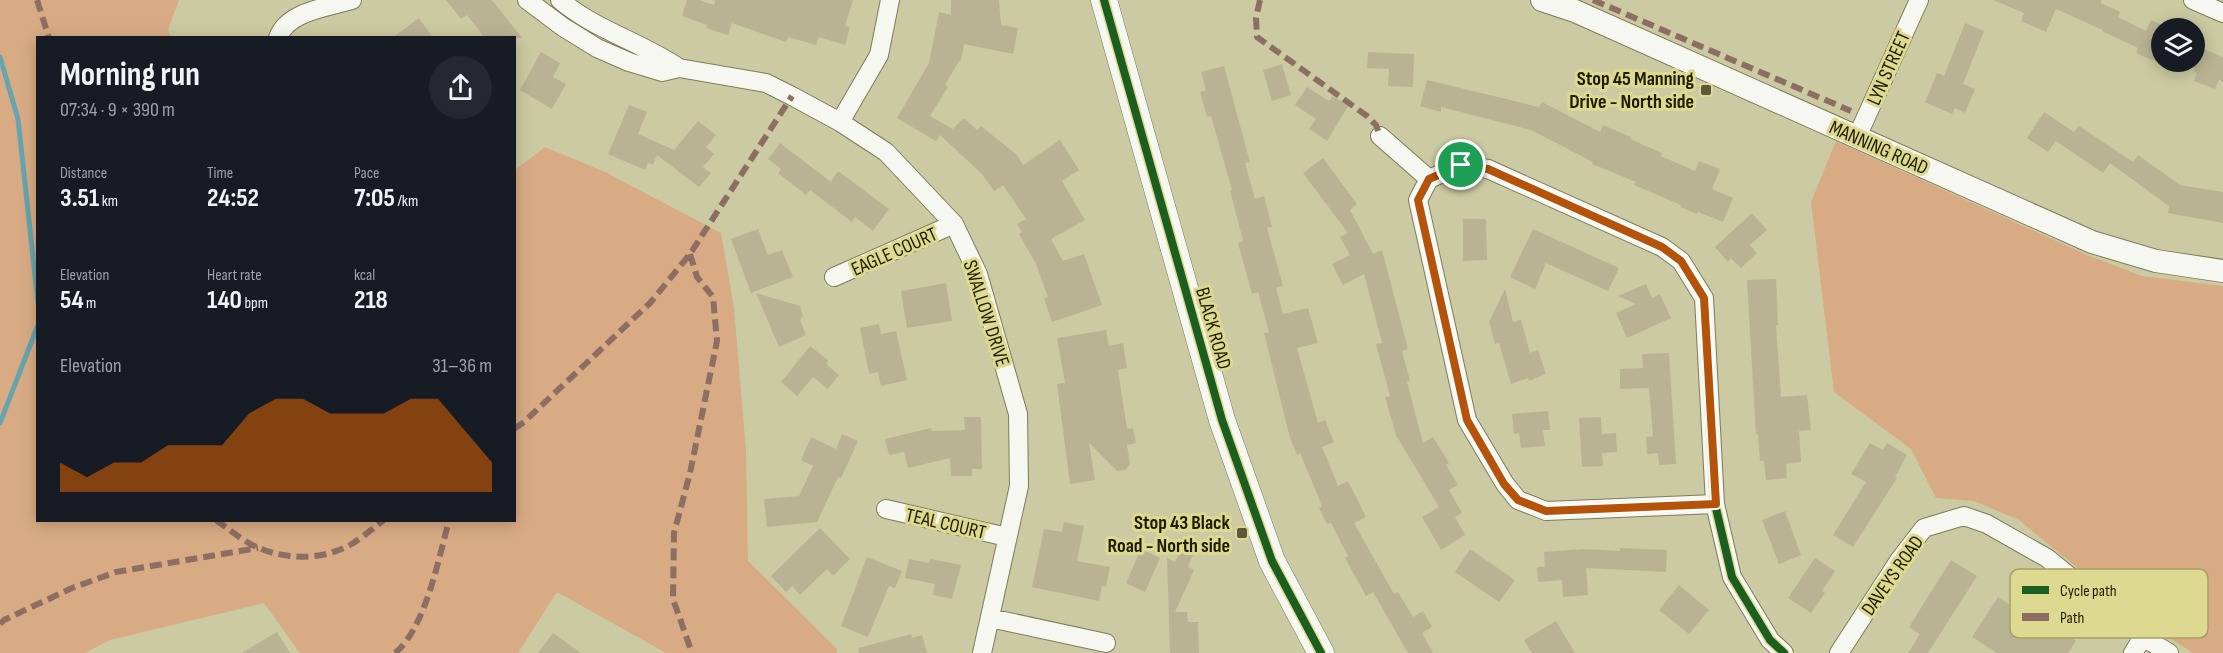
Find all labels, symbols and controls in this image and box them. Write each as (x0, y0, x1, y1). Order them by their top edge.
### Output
map controls (2151, 18, 2205, 72)
button: layers (2151, 18, 2205, 72)
street label: LYN STREET (1862, 28, 1916, 109)
text: Morning run (60, 55, 200, 95)
button: share (429, 56, 492, 119)
place label: Stop 45 Manning Drive - North side (1569, 67, 1695, 114)
marker: Stop 45 Manning Drive - North side (1699, 83, 1713, 97)
text: 07:34 · 9 × 390 m (60, 98, 175, 122)
street label: MANNING ROAD (1826, 115, 1932, 180)
pin (1435, 139, 1486, 190)
icon: arrive (1444, 148, 1477, 181)
text: Distance (60, 164, 107, 183)
text: Time (207, 164, 233, 183)
text: Pace (354, 164, 379, 183)
text: 3.51 (60, 183, 99, 214)
text: 24:52 (207, 183, 259, 214)
text: 7:05 (354, 183, 395, 214)
text: km (99, 192, 118, 211)
text: /km (395, 192, 418, 211)
street label: EAGLE COURT (848, 222, 941, 282)
street label: SWALLOW DRIVE (958, 257, 1015, 370)
text: Elevation (60, 266, 109, 285)
text: Heart rate (207, 266, 262, 285)
text: kcal (354, 266, 375, 285)
text: 54 (60, 285, 84, 316)
text: 140 (207, 285, 242, 316)
text: 218 (354, 285, 388, 316)
street label: BLACK ROAD (1190, 285, 1236, 372)
text: m (84, 294, 96, 313)
text: bpm (242, 294, 268, 313)
text: Elevation (60, 354, 122, 378)
text: 31–36 m (432, 354, 492, 378)
street label: TEAL COURT (903, 503, 988, 545)
place label: Stop 43 Black Road - North side (1107, 511, 1231, 558)
marker: Stop 43 Black Road - North side (1235, 526, 1249, 540)
street label: DAVEYS ROAD (1857, 531, 1929, 620)
legend (2010, 569, 2208, 638)
text: Cycle path (2060, 582, 2117, 601)
text: Path (2060, 609, 2084, 628)

